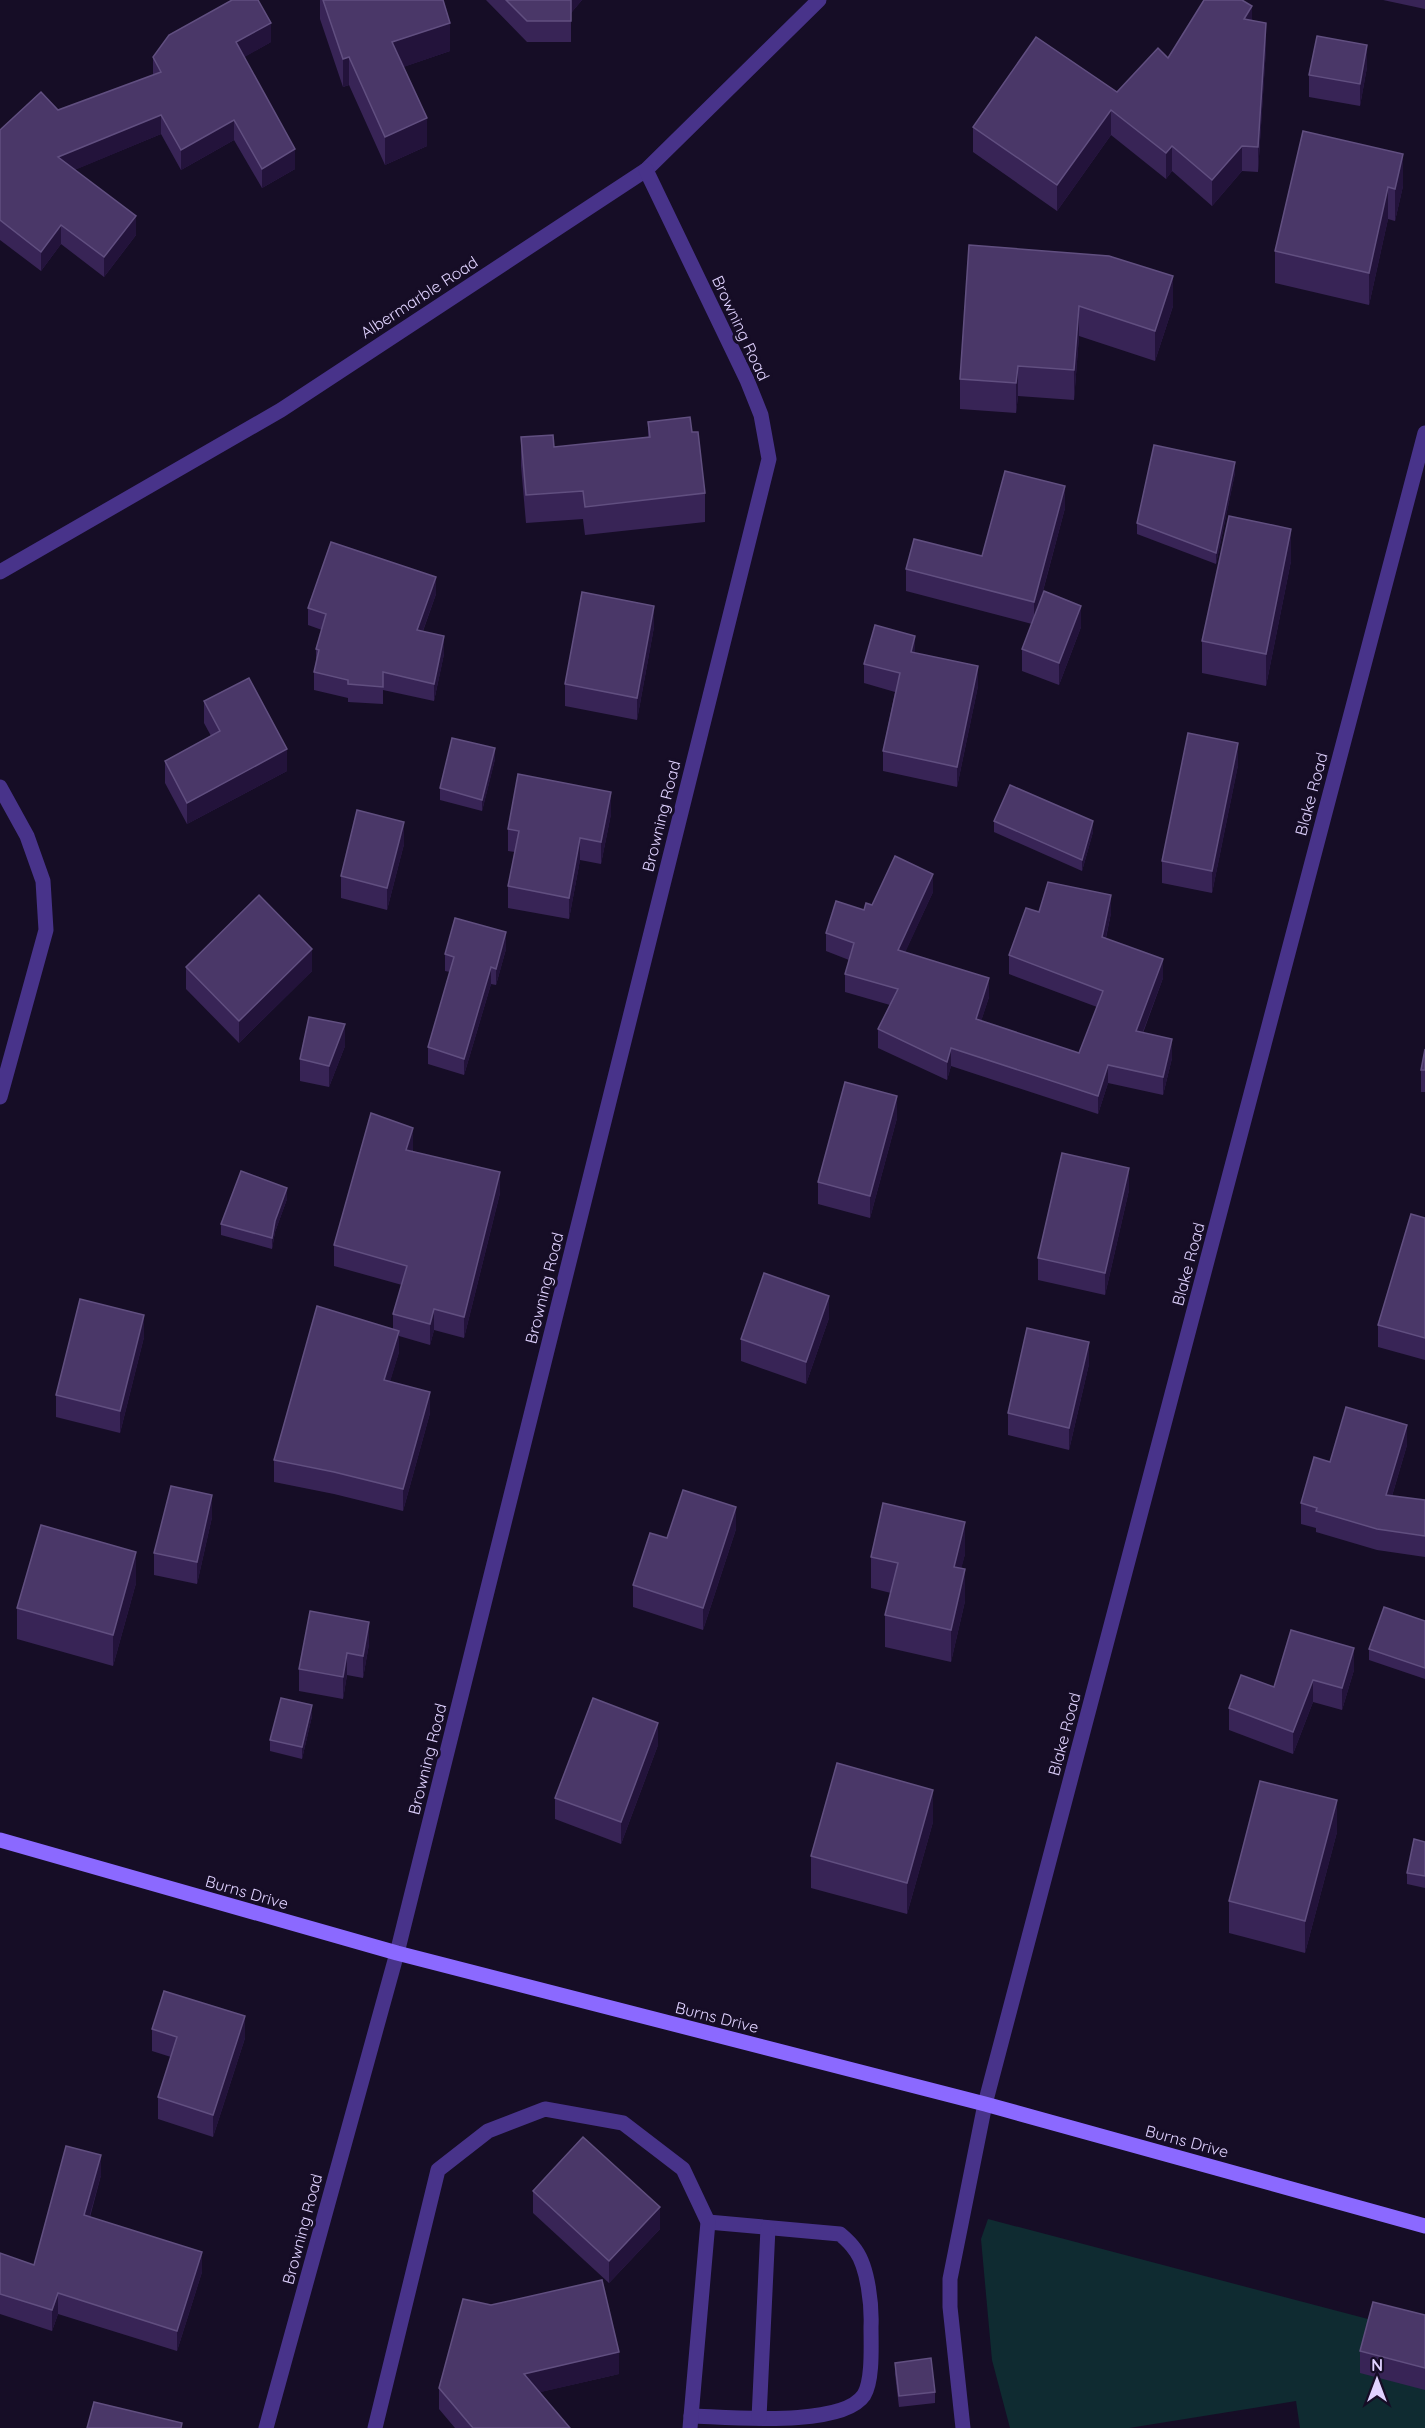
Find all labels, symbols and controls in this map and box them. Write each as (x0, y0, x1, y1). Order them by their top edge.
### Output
street label: Albermarble Road (357, 252, 481, 342)
street label: Browning Road (708, 272, 774, 384)
street label: Blake Road (1290, 750, 1332, 838)
street label: Browning Road (638, 758, 684, 874)
street label: Blake Road (1167, 1220, 1209, 1308)
street label: Browning Road (521, 1230, 567, 1346)
street label: Blake Road (1043, 1690, 1085, 1778)
street label: Browning Road (404, 1701, 450, 1817)
street label: Burns Drive (203, 1871, 291, 1913)
street label: Burns Drive (673, 1997, 761, 2037)
street label: Burns Drive (1143, 2120, 1231, 2162)
street label: Browning Road (278, 2171, 326, 2287)
north arrow (1347, 2350, 1407, 2410)
text: N (1371, 2355, 1383, 2375)

